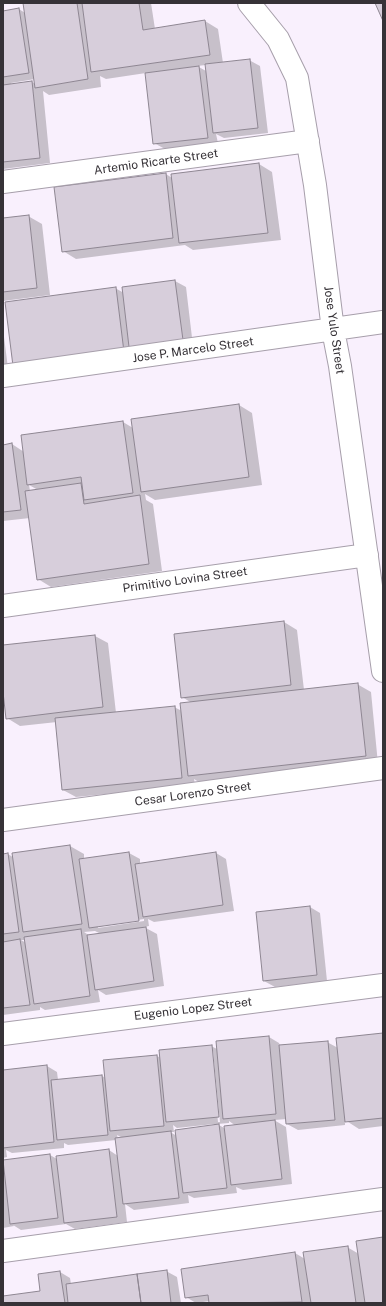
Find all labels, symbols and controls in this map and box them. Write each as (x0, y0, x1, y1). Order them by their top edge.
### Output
street label: Artemio Ricarte Street (93, 146, 219, 178)
street label: Jose Yulo Street (321, 285, 347, 375)
street label: Jose P. Marcelo Street (131, 334, 255, 366)
street label: Primitivo Lovina Street (122, 564, 248, 596)
street label: Cesar Lorenzo Street (134, 779, 252, 809)
street label: Eugenio Lopez Street (133, 995, 253, 1023)

